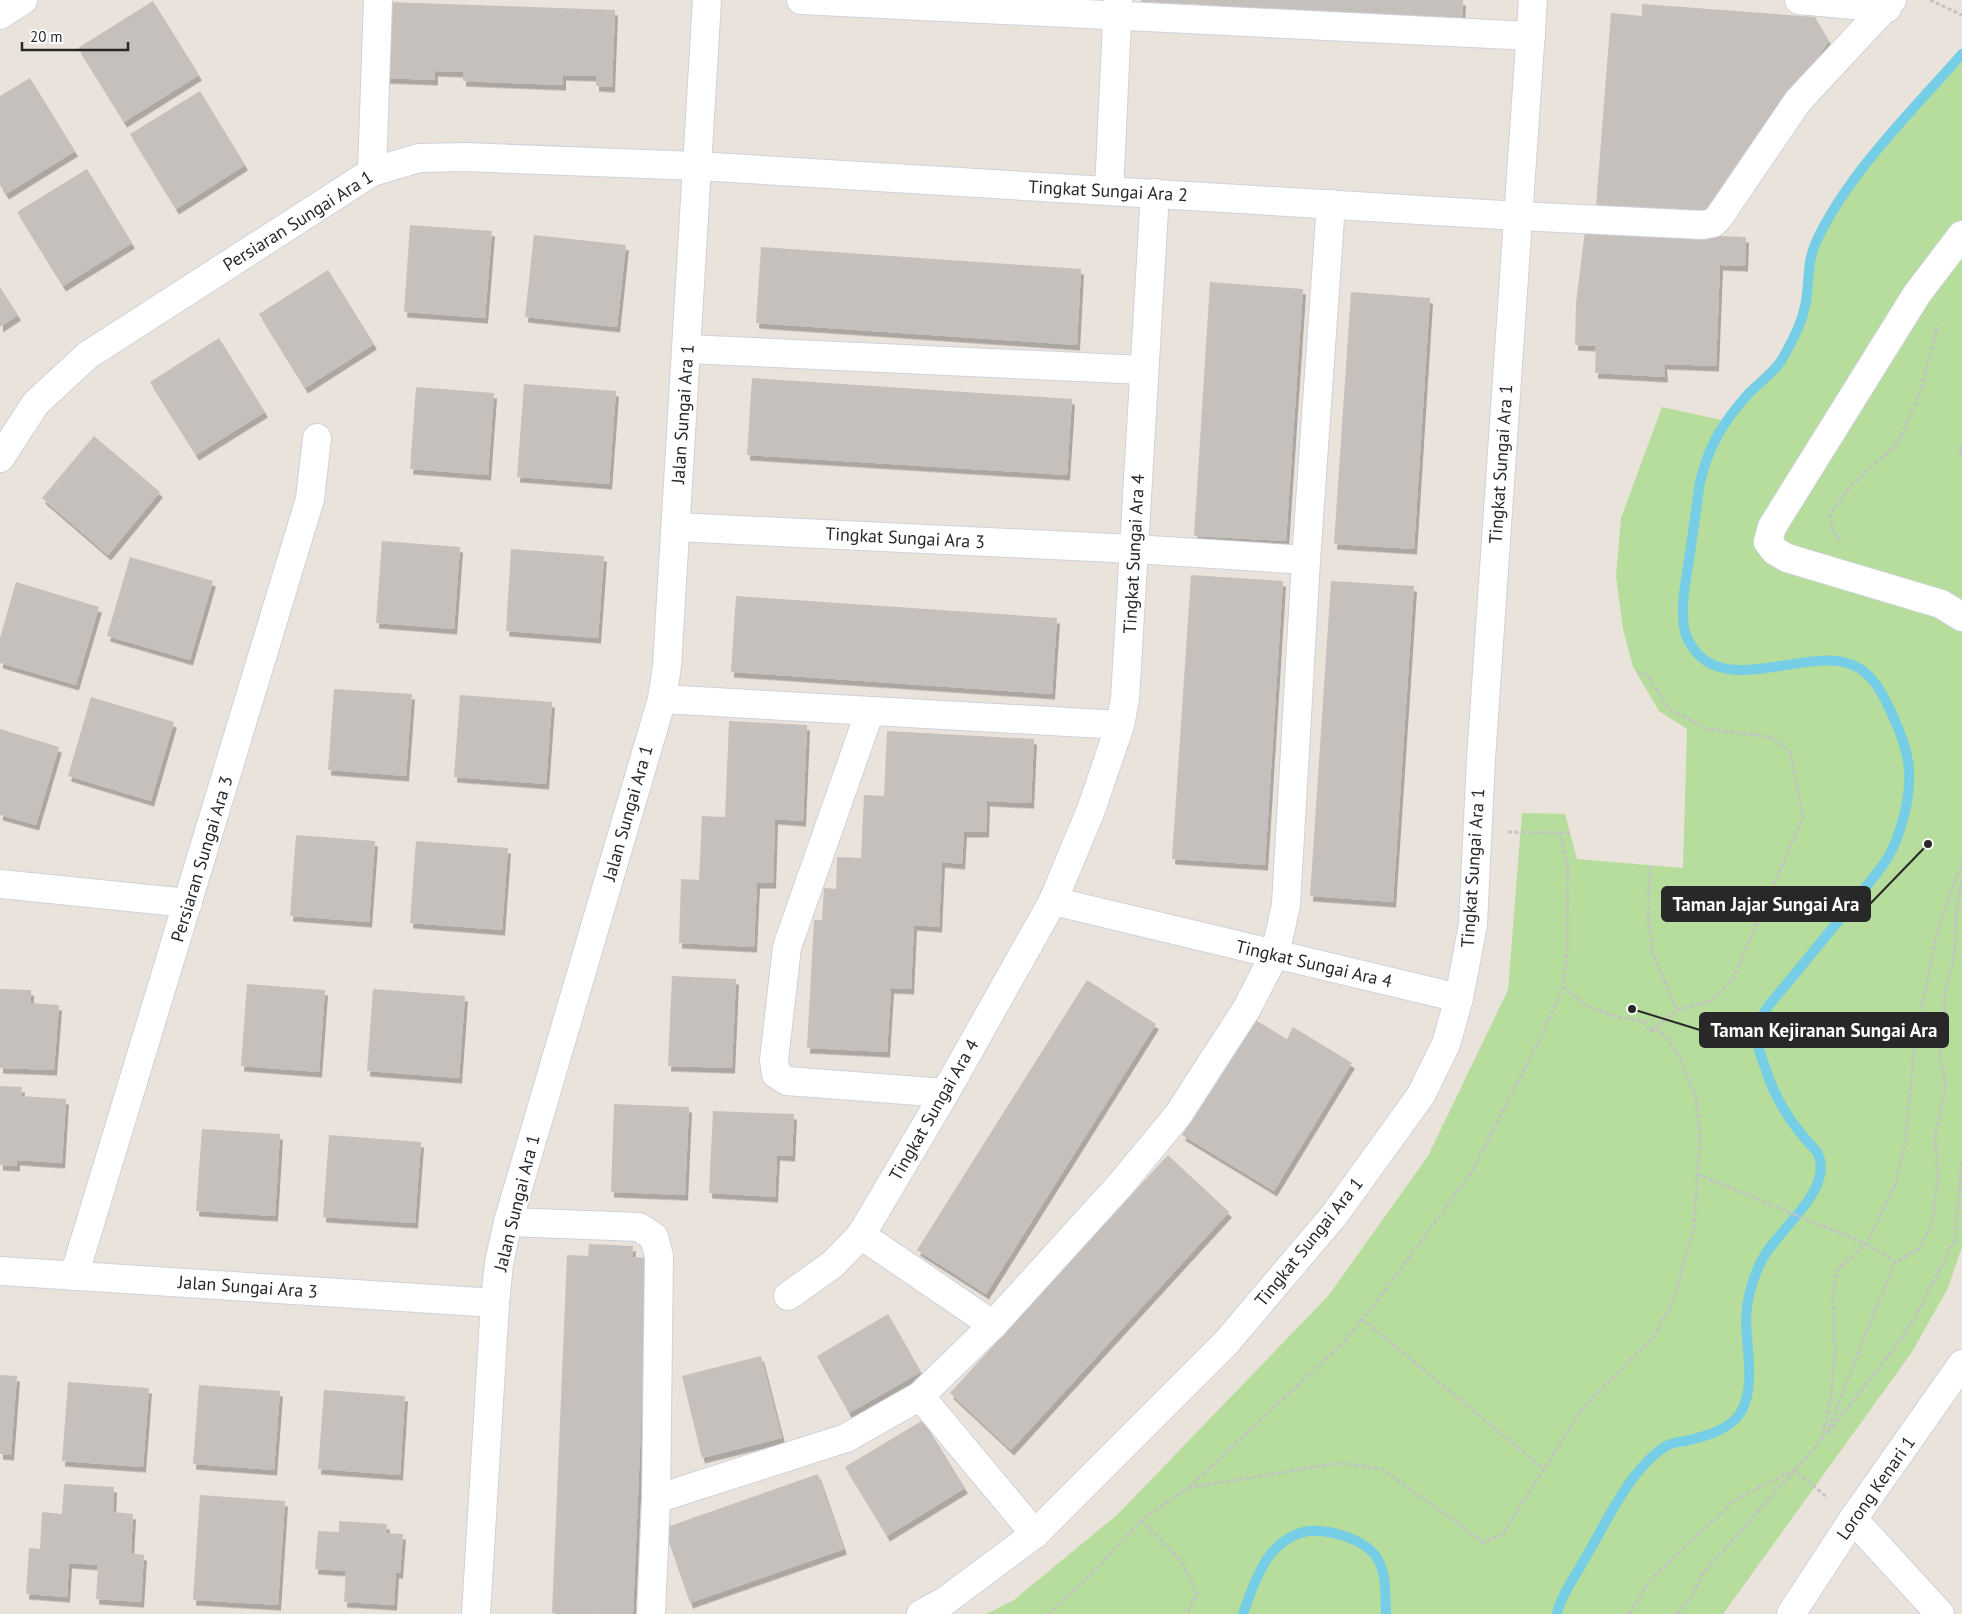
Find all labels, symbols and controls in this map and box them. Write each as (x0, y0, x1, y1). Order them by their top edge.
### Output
scale bar (22, 20, 129, 52)
text: 20 m (30, 27, 63, 46)
street label: Persiaran Sungai Ara 1 (218, 165, 377, 276)
street label: Tingkat Sungai Ara 2 (1028, 175, 1188, 206)
street label: Jalan Sungai Ara 1 (666, 343, 699, 486)
street label: Tingkat Sungai Ara 1 (1483, 383, 1518, 544)
street label: Tingkat Sungai Ara 4 (1118, 473, 1149, 634)
street label: Tingkat Sungai Ara 3 (825, 522, 985, 553)
street label: Jalan Sungai Ara 1 (597, 742, 658, 884)
street label: Persiaran Sungai Ara 3 (165, 773, 238, 945)
street label: Tingkat Sungai Ara 1 (1455, 787, 1490, 948)
callout: Taman Jajar Sungai Ara (1662, 887, 1870, 921)
text: Taman Jajar Sungai Ara (1673, 892, 1859, 916)
street label: Tingkat Sungai Ara 4 (1234, 934, 1395, 993)
callout: Taman Kejiranan Sungai Ara (1700, 1013, 1948, 1047)
text: Taman Kejiranan Sungai Ara (1711, 1018, 1937, 1042)
street label: Tingkat Sungai Ara 4 (884, 1035, 984, 1185)
street label: Jalan Sungai Ara 1 (488, 1132, 545, 1275)
street label: Tingkat Sungai Ara 1 (1249, 1172, 1368, 1311)
street label: Jalan Sungai Ara 3 (176, 1270, 319, 1303)
street label: Lorong Kenari 1 (1831, 1431, 1920, 1544)

